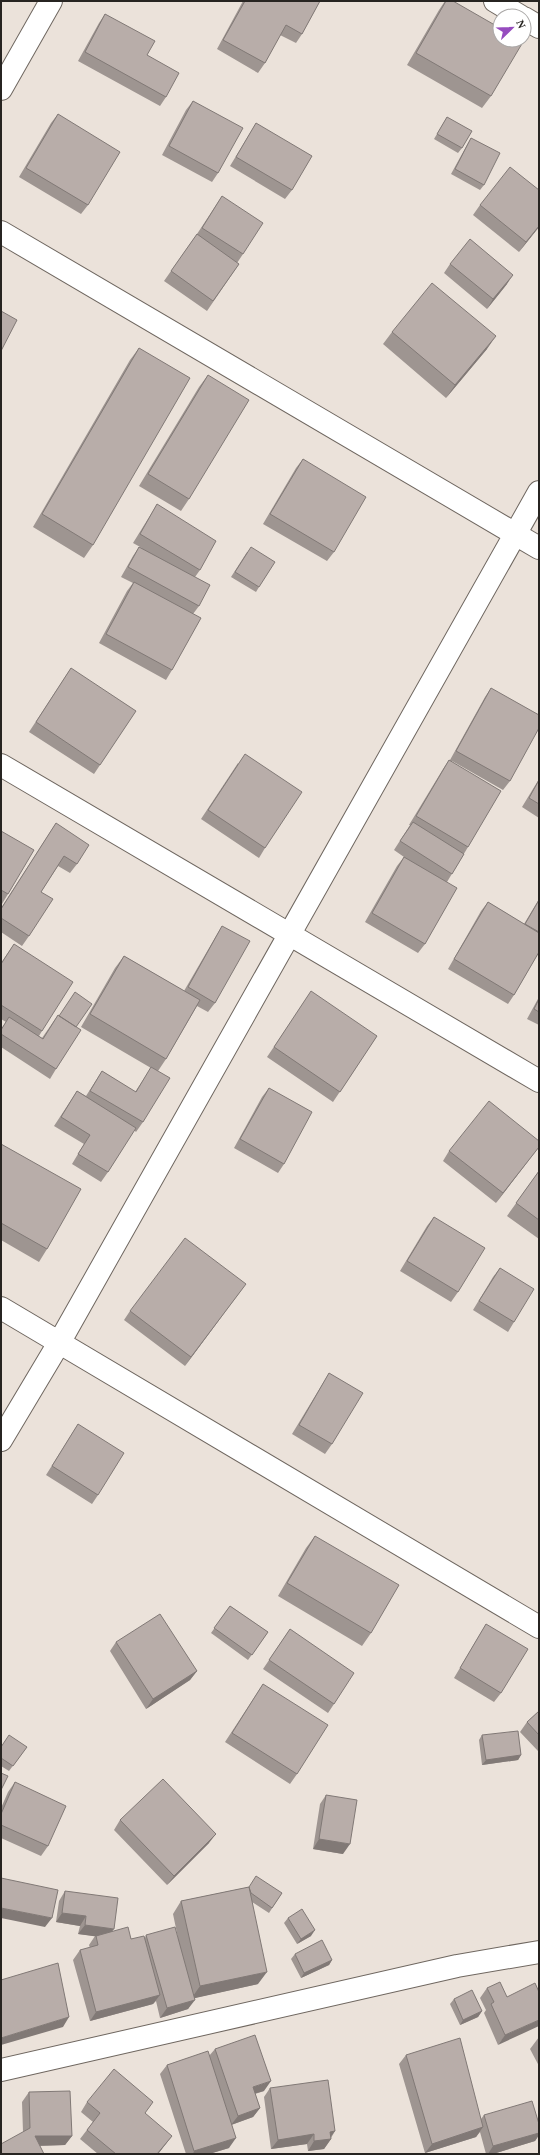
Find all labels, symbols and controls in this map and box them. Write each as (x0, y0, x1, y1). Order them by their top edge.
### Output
north arrow (492, 8, 532, 48)
text: N (514, 18, 528, 30)

